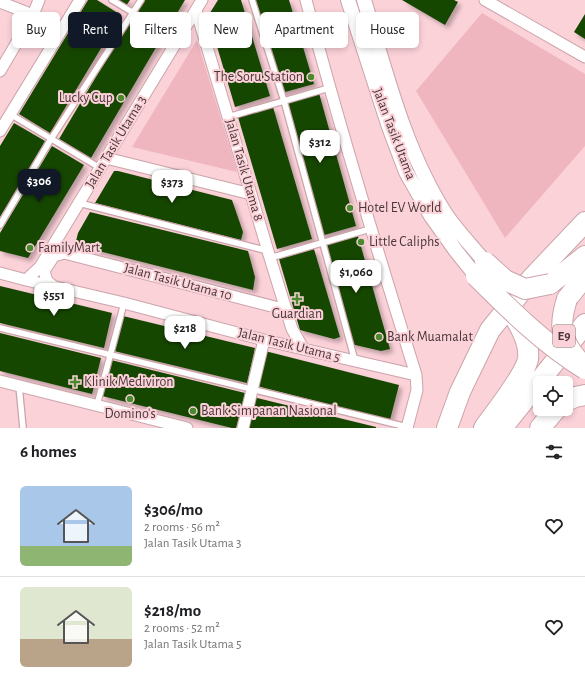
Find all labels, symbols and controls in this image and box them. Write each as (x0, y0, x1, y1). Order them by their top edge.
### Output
chip: Buy (12, 12, 60, 48)
chip: Rent (68, 12, 122, 48)
chip: Filters (130, 12, 191, 48)
chip: New (199, 12, 252, 48)
chip: Apartment (260, 12, 348, 48)
chip: House (356, 12, 419, 48)
place label: The Soru Station (214, 70, 303, 84)
marker: The Soru Station (306, 72, 316, 82)
street label: Jalan Tasik Utama (370, 86, 418, 182)
place label: Lucky Cup (59, 91, 113, 105)
street label: Jalan Tasik Utama 3 (83, 93, 149, 191)
marker: Lucky Cup (116, 93, 126, 103)
street label: Jalan Tasik Utama 8 (223, 117, 265, 223)
pin: $312 (296, 130, 344, 164)
text: $312 (309, 136, 331, 149)
pin: $306 (15, 169, 63, 203)
pin: $373 (148, 170, 196, 204)
text: $306 (27, 175, 51, 188)
text: $373 (161, 176, 183, 189)
place label: Hotel EV World (358, 201, 441, 215)
marker: Hotel EV World (345, 203, 355, 213)
place label: Little Caliphs (369, 235, 440, 249)
marker: Little Caliphs (356, 237, 366, 247)
place label: FamilyMart (38, 241, 100, 255)
marker: FamilyMart (25, 243, 35, 253)
pin: $1,060 (323, 260, 389, 294)
street label: Jalan Tasik Utama 10 (122, 261, 234, 303)
text: $1,060 (339, 266, 373, 279)
pin: $551 (30, 283, 78, 317)
text: $551 (43, 289, 65, 302)
marker: Guardian (292, 294, 302, 304)
place label: Guardian (272, 307, 322, 321)
pin: $218 (161, 316, 209, 350)
text: $218 (173, 322, 197, 335)
road number: E9 (553, 325, 575, 347)
street label: Jalan Tasik Utama 5 (236, 326, 342, 365)
place label: Bank Muamalat (387, 330, 474, 344)
marker: Bank Muamalat (374, 332, 384, 342)
place label: Klinik Mediviron (84, 375, 173, 389)
marker: Klinik Mediviron (69, 376, 81, 388)
map controls (533, 376, 573, 416)
button: locate (533, 376, 573, 416)
marker: Domino's (125, 394, 135, 404)
place label: Bank Simpanan Nasional (201, 404, 337, 418)
marker: Bank Simpanan Nasional (188, 406, 198, 416)
place label: Domino's (104, 407, 156, 421)
icon: filters (543, 441, 565, 463)
text: 6 homes (20, 443, 76, 460)
text: $306/mo (144, 501, 203, 518)
icon: home (52, 502, 100, 550)
icon: heart (543, 515, 565, 537)
text: 2 rooms · 56 m² (144, 521, 220, 534)
text: Jalan Tasik Utama 3 (144, 537, 241, 550)
text: $218/mo (144, 602, 201, 619)
icon: home (52, 603, 100, 651)
icon: heart (543, 616, 565, 638)
text: 2 rooms · 52 m² (144, 622, 220, 635)
text: Jalan Tasik Utama 5 (144, 638, 241, 651)

